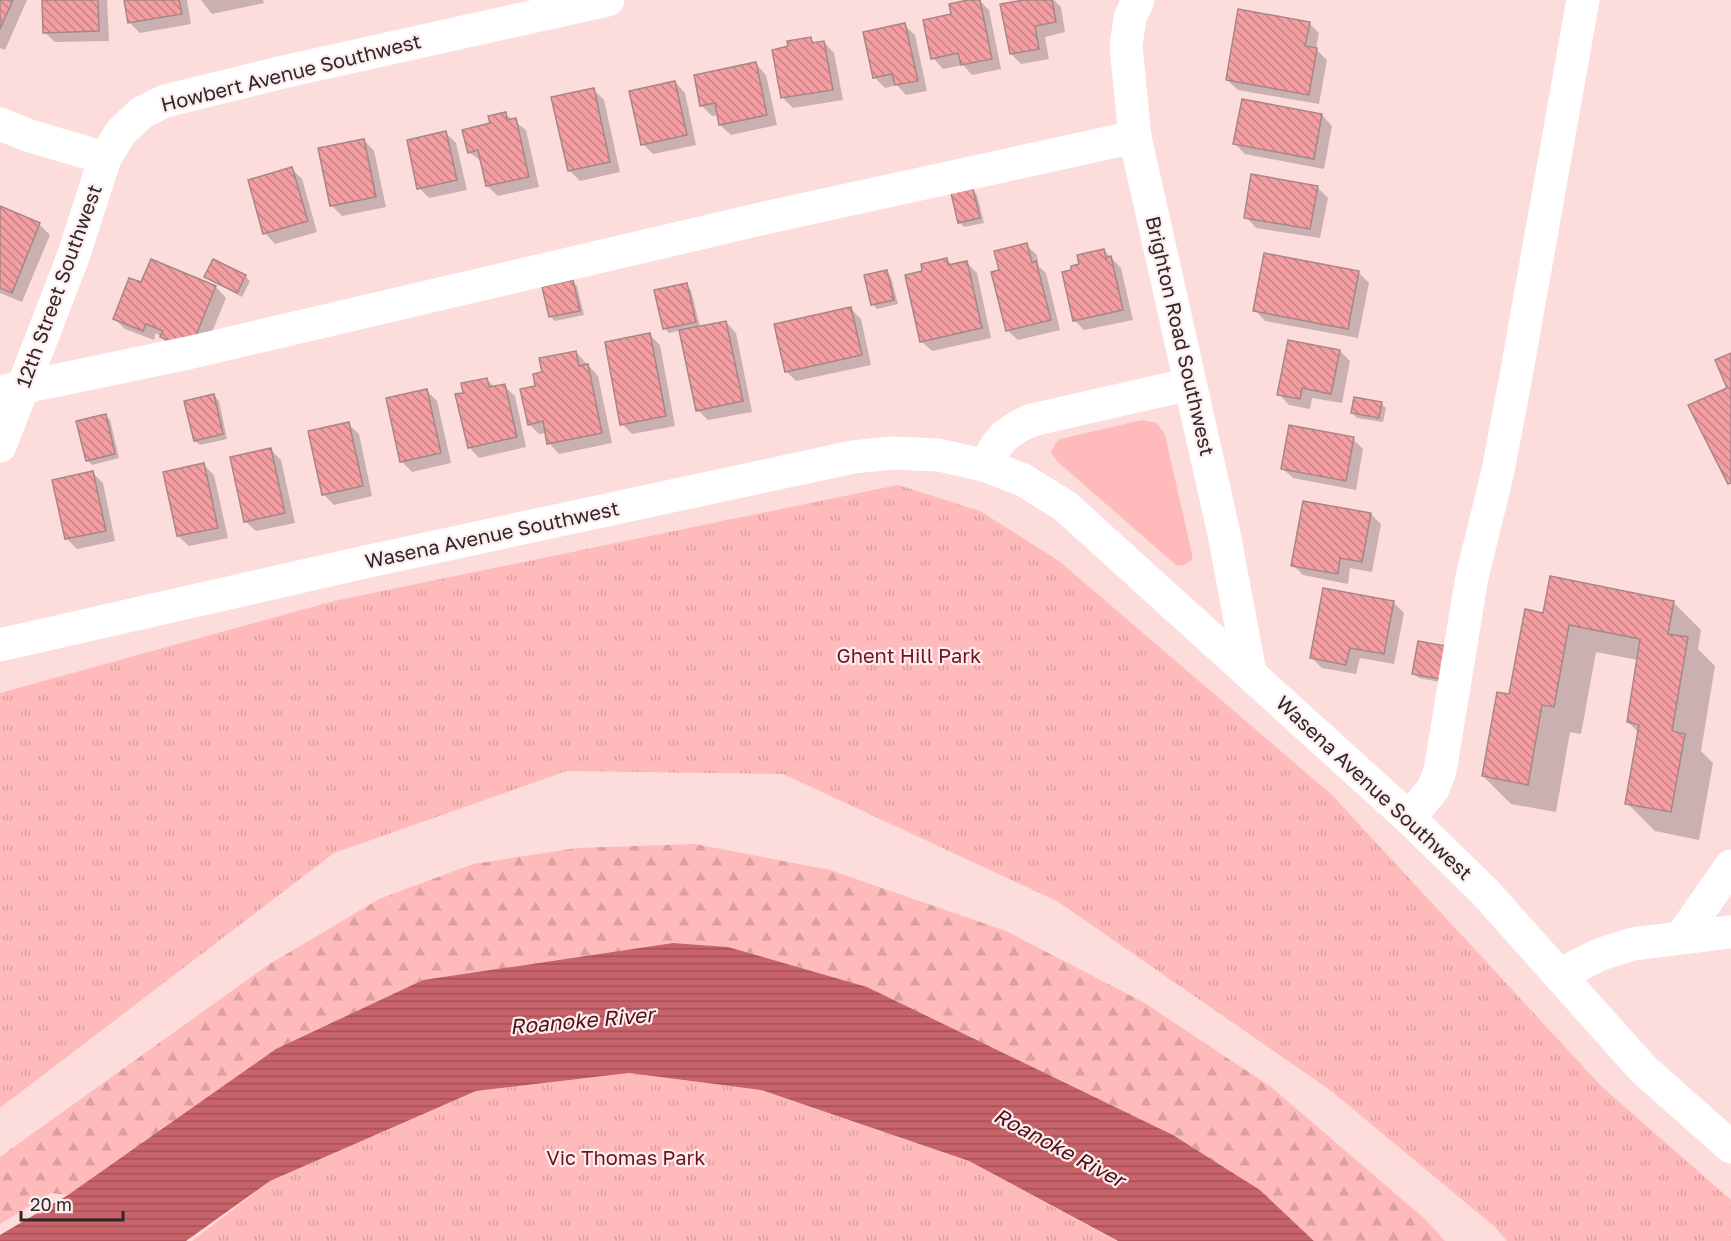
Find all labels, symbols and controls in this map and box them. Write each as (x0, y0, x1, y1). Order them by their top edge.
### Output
street label: Howbert Avenue Southwest (158, 28, 423, 116)
street label: 12th Street Southwest (10, 181, 106, 390)
street label: Brighton Road Southwest (1142, 213, 1220, 458)
street label: Wasena Avenue Southwest (362, 495, 621, 573)
park label: Ghent Hill Park (837, 643, 981, 667)
street label: Wasena Avenue Southwest (1272, 690, 1478, 884)
water label: Roanoke River (509, 1001, 658, 1039)
water label: Roanoke River (990, 1102, 1132, 1194)
park label: Vic Thomas Park (546, 1145, 706, 1169)
scale bar (21, 1184, 123, 1222)
text: 20 m (30, 1193, 72, 1215)

